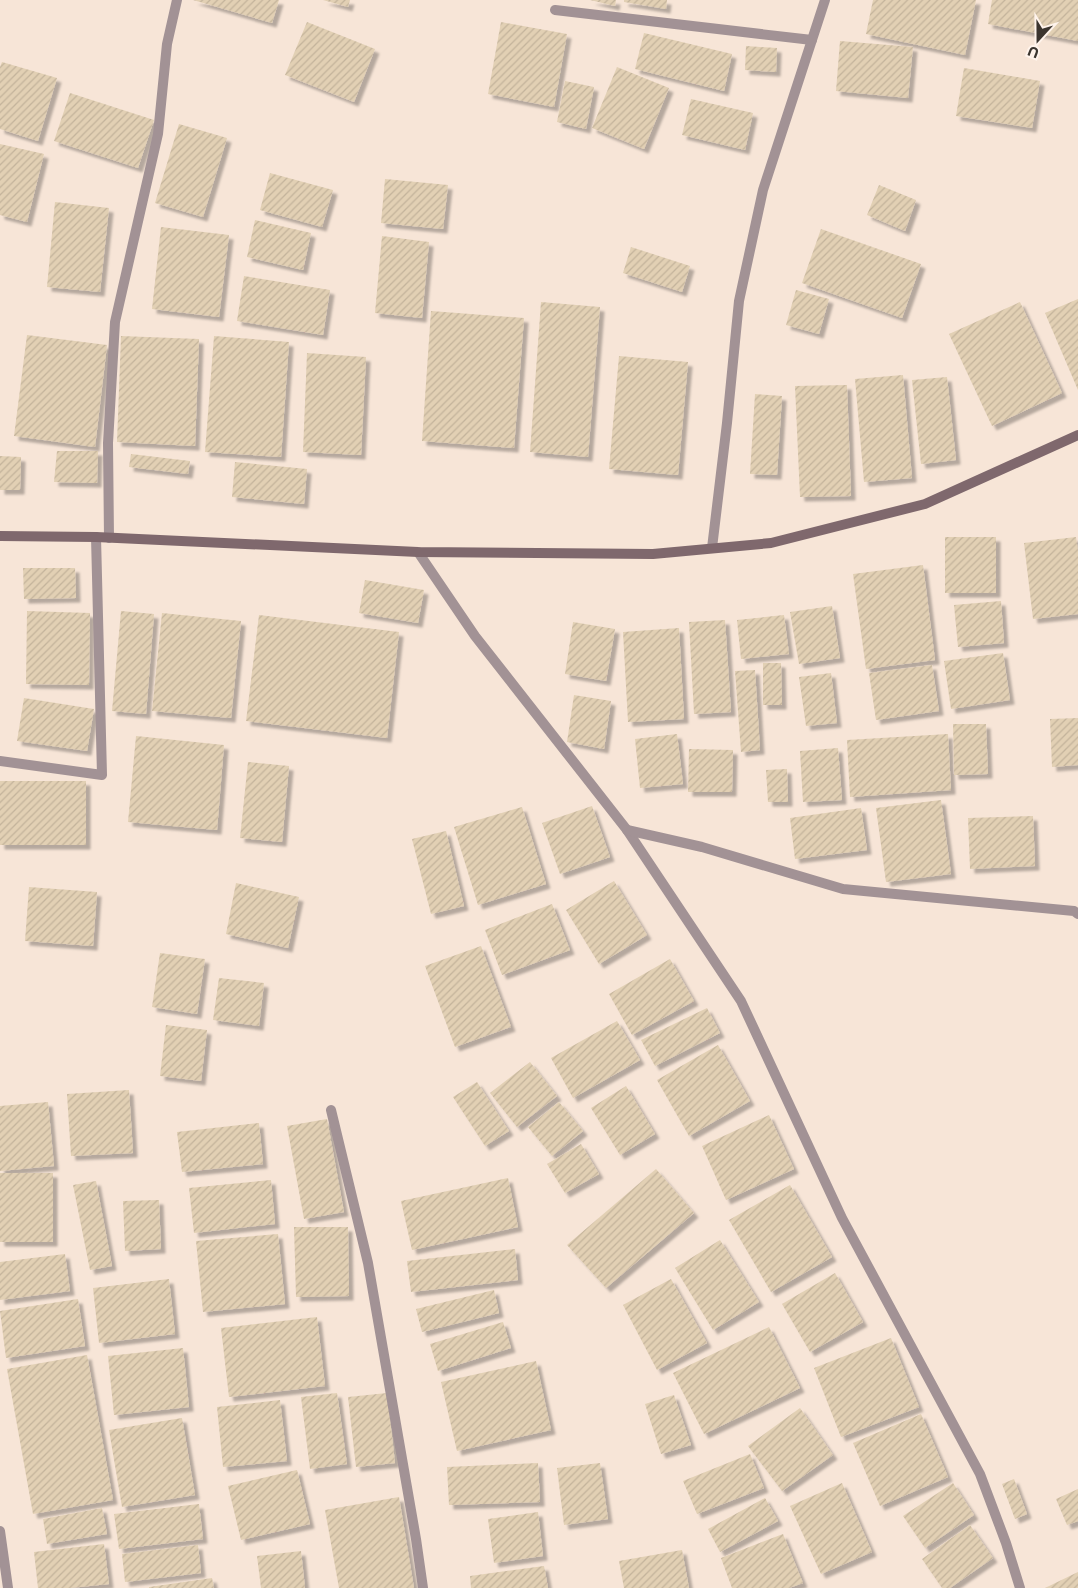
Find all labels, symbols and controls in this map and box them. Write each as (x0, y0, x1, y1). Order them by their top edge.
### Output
north arrow (1013, 15, 1063, 65)
text: U (1025, 42, 1042, 63)

